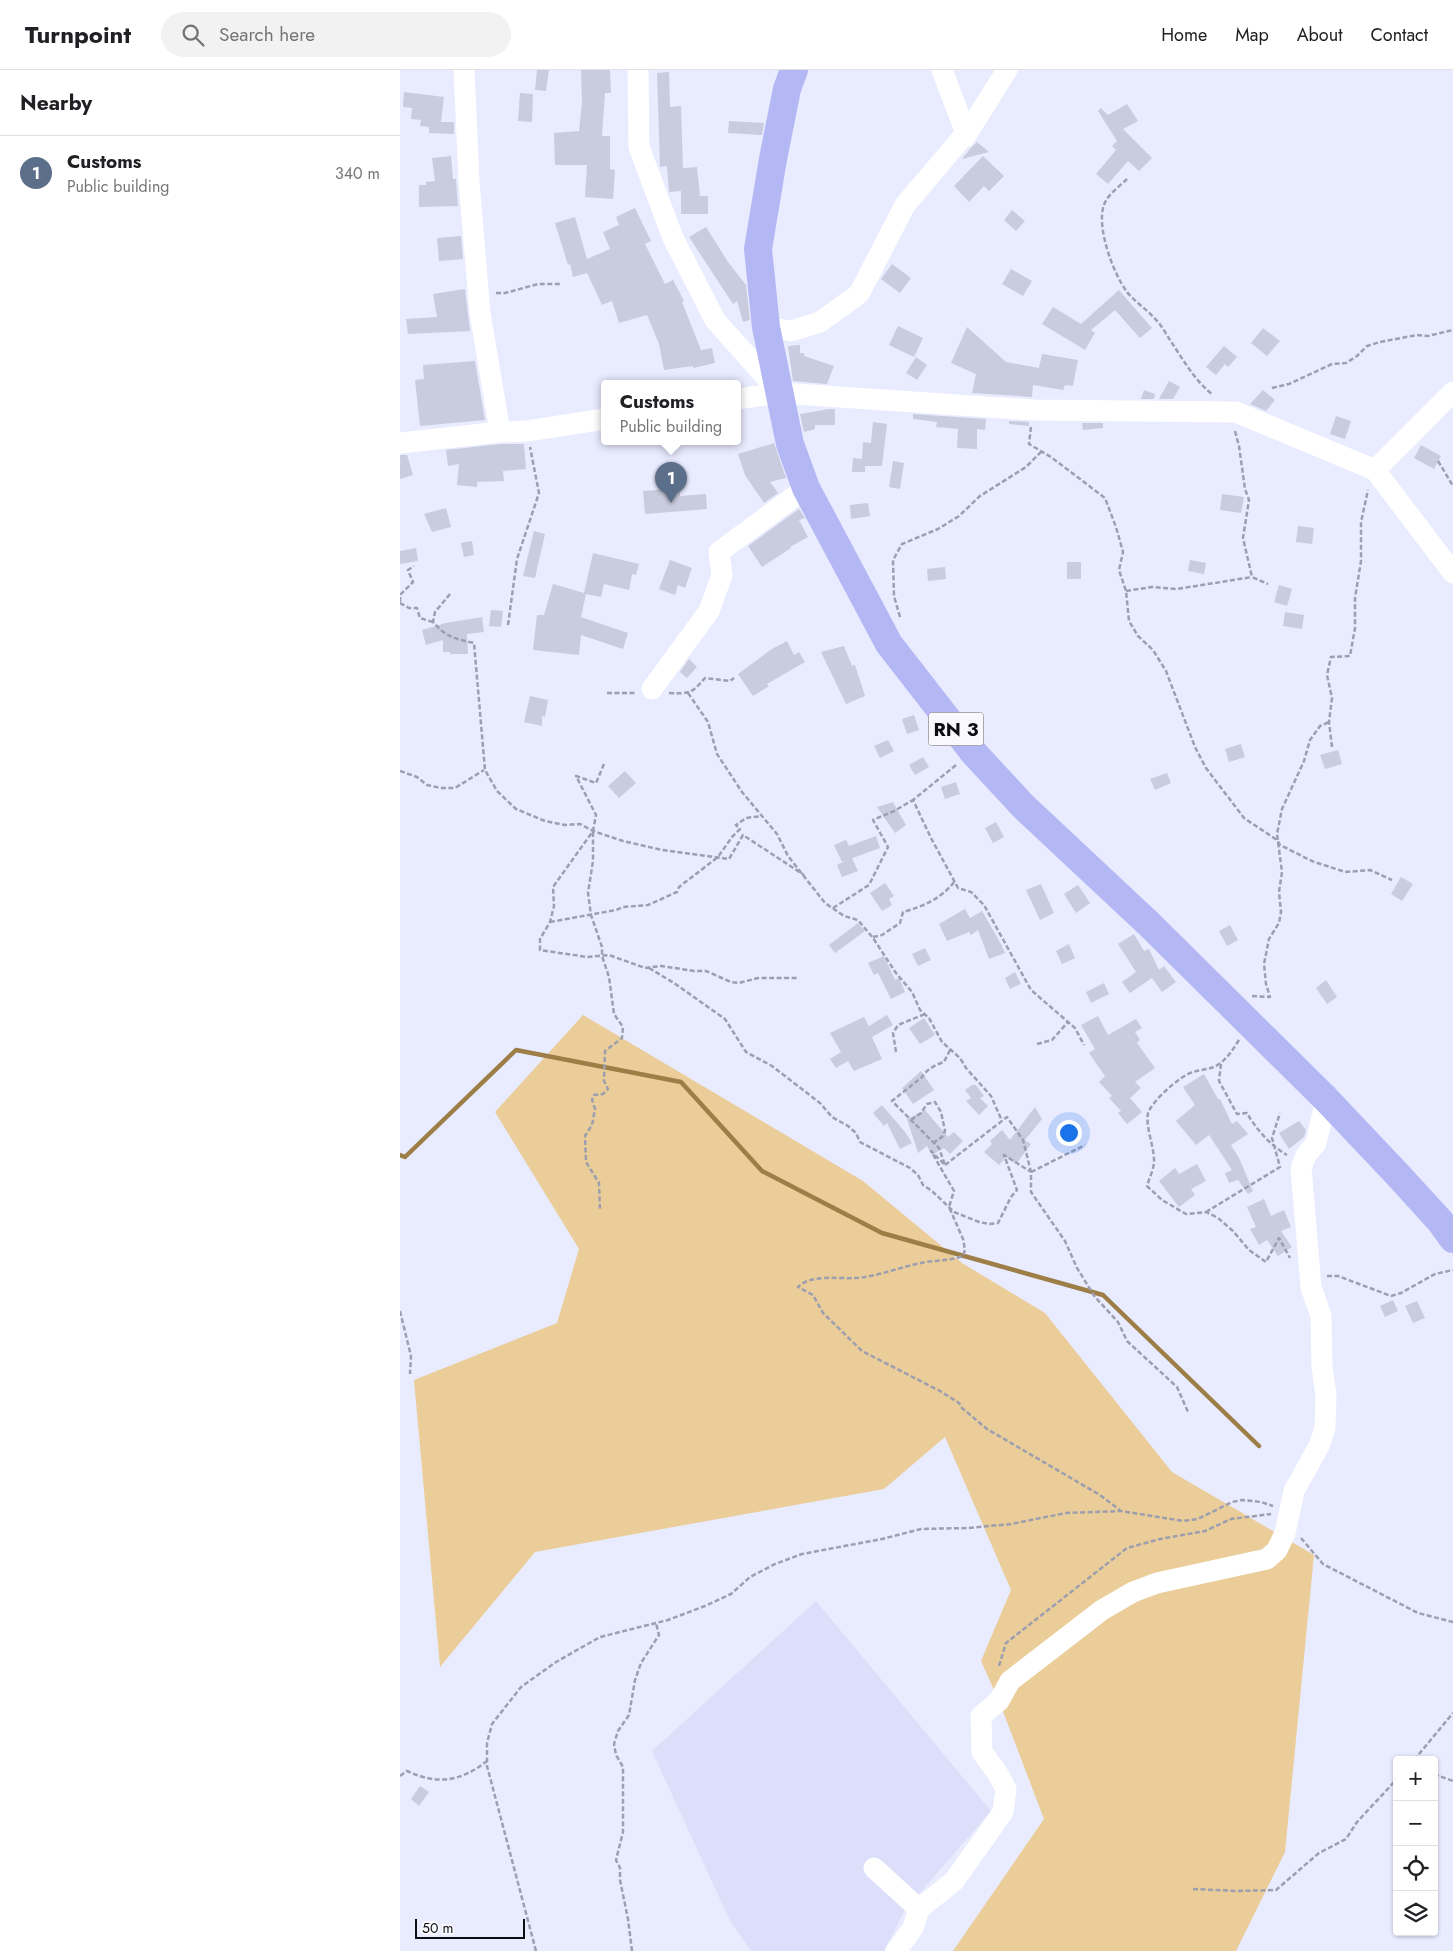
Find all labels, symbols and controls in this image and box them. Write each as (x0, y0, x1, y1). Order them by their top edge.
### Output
search box (161, 12, 511, 57)
text: Turnpoint (25, 17, 131, 52)
icon: search (179, 21, 207, 49)
text: Search here (219, 21, 315, 48)
text: Home (1161, 22, 1207, 48)
text: Map (1235, 22, 1269, 48)
text: About (1297, 22, 1342, 48)
text: Contact (1370, 22, 1428, 48)
text: Nearby (20, 88, 92, 118)
text: Customs (67, 148, 141, 175)
text: 1 (32, 162, 40, 185)
text: 340 m (335, 162, 380, 185)
text: Public building (67, 175, 169, 198)
popup (601, 380, 741, 445)
text: Customs (620, 388, 694, 415)
text: Public building (620, 415, 722, 438)
pin: 1 (655, 462, 687, 503)
road number: RN 3 (928, 712, 984, 746)
your location (1056, 1120, 1082, 1146)
map controls (1393, 1756, 1438, 1936)
button: + (1393, 1756, 1438, 1801)
button: − (1393, 1801, 1438, 1846)
button: locate (1393, 1846, 1438, 1891)
button: layers (1393, 1891, 1438, 1936)
scale bar (415, 1916, 525, 1939)
text: 50 m (422, 1918, 453, 1938)

